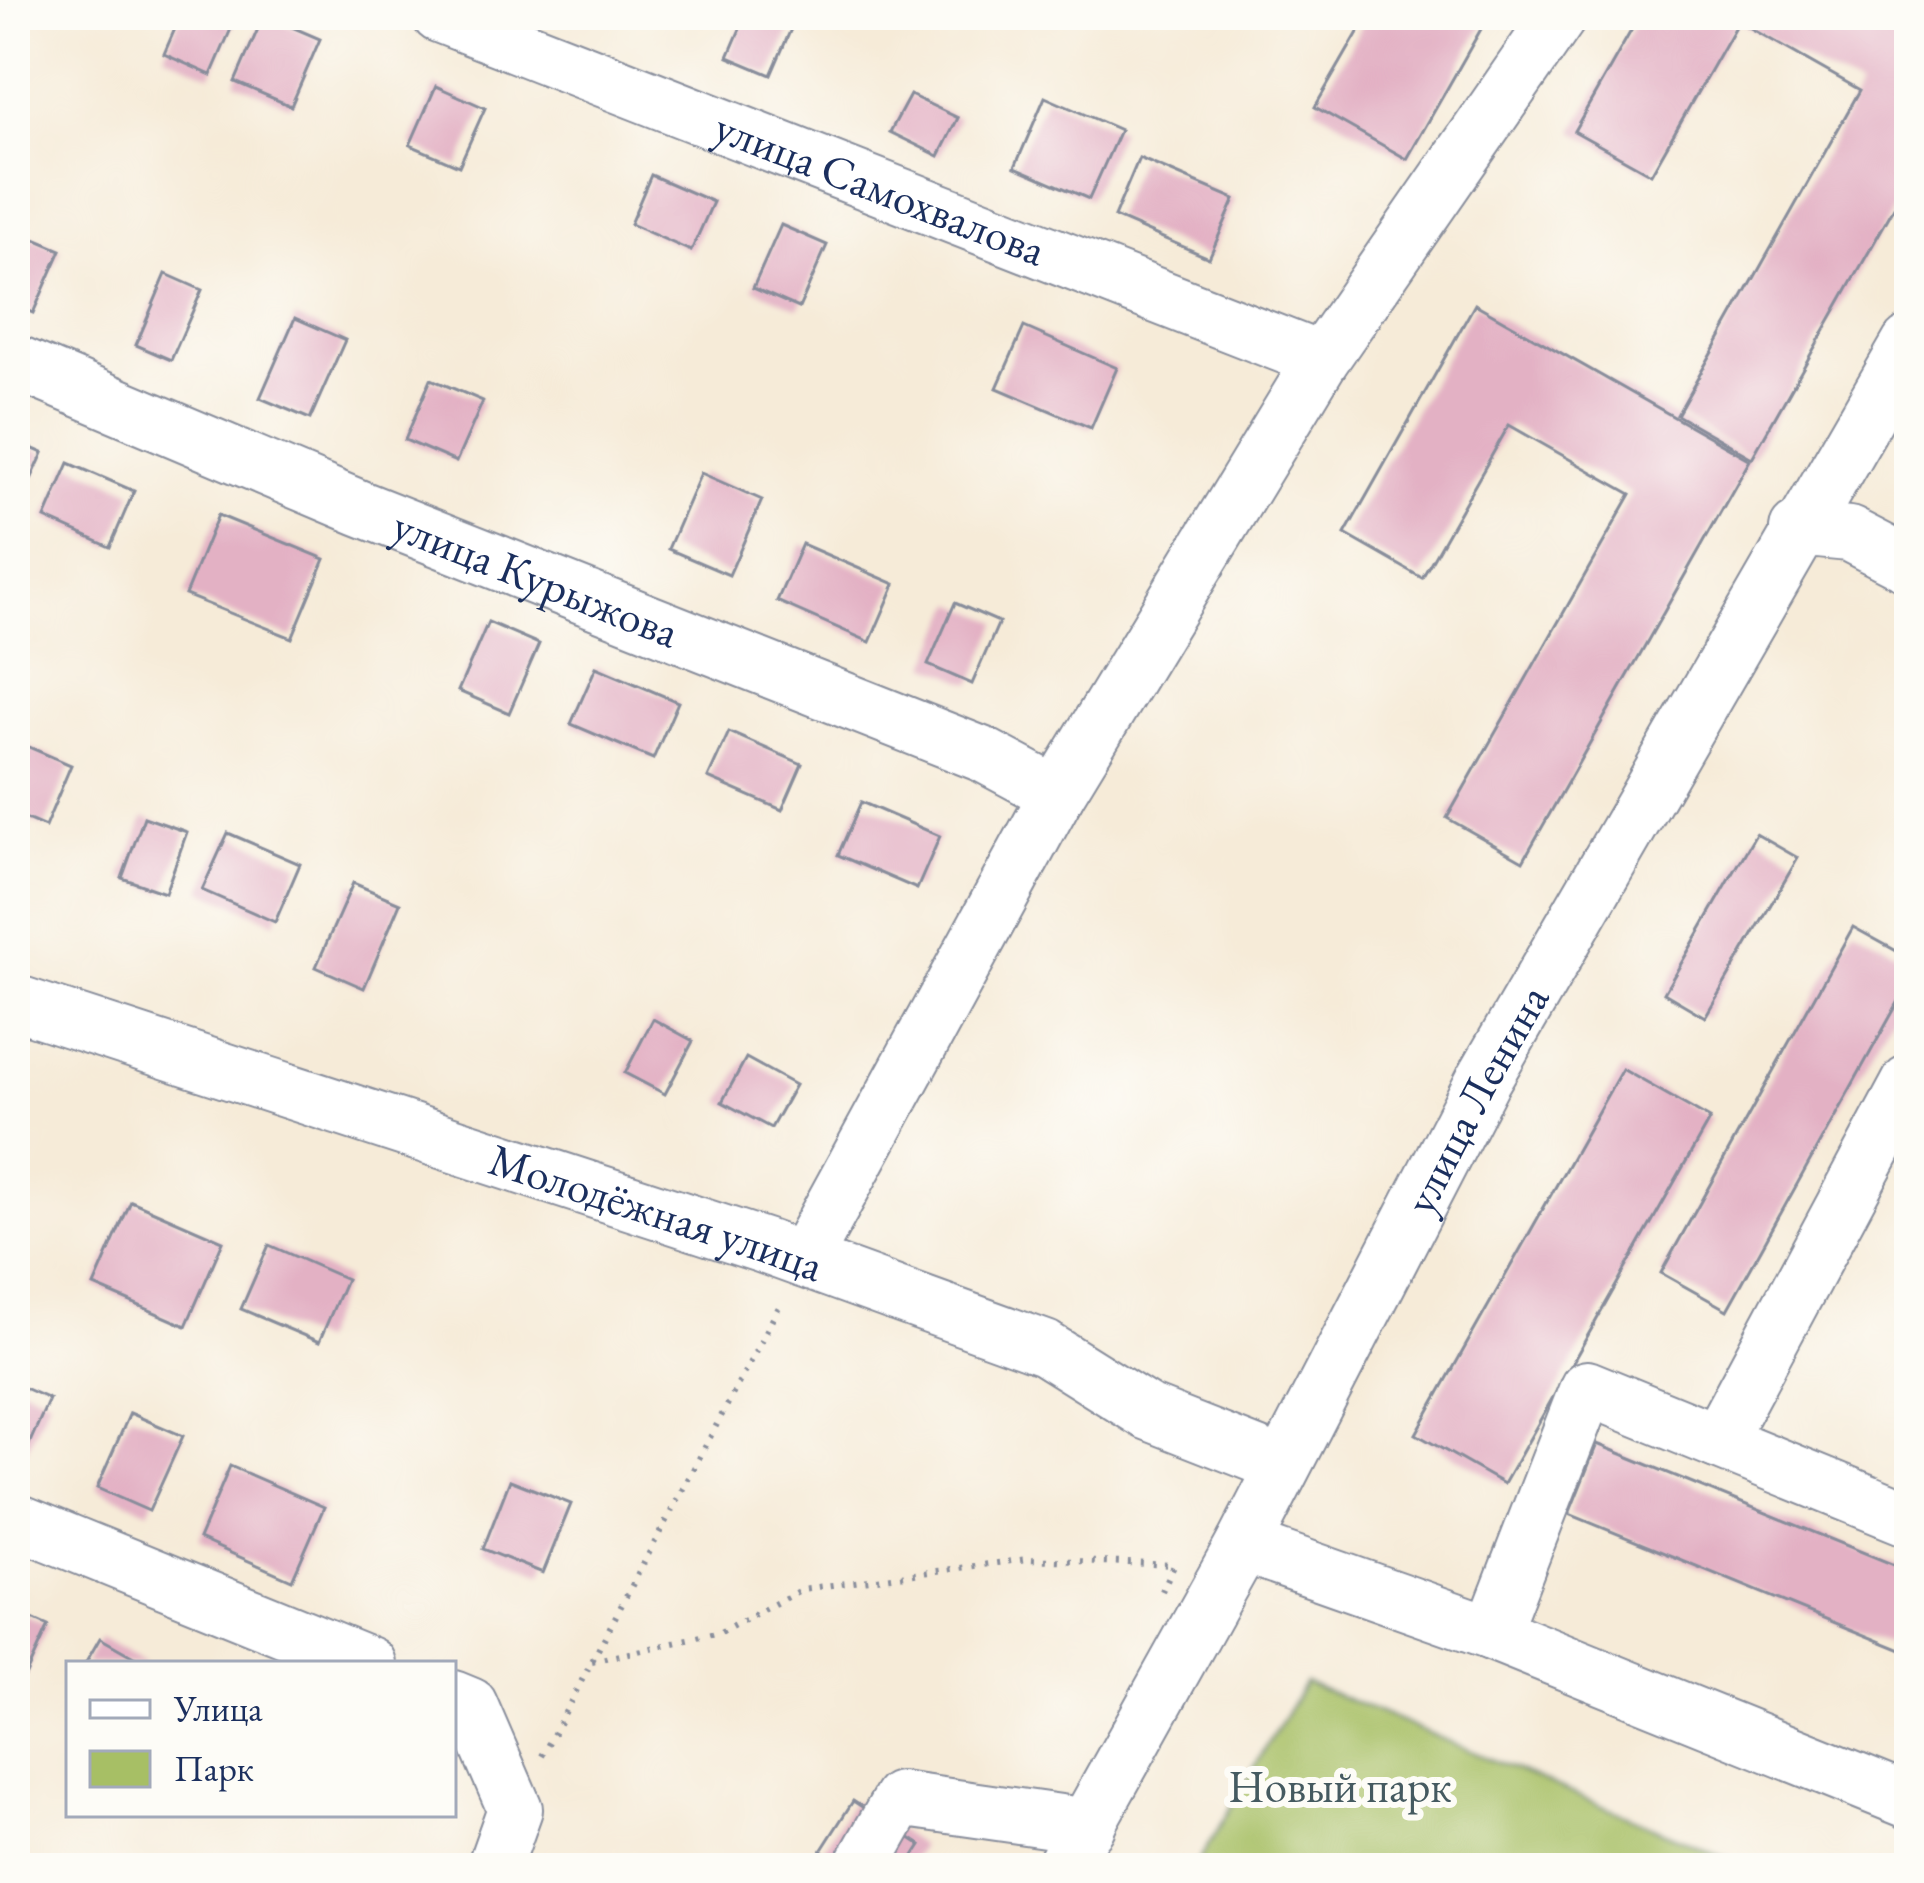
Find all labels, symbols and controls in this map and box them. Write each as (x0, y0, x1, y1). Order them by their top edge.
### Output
street label: улица Самохвалова (707, 97, 1054, 278)
street label: улица Курыжова (385, 495, 688, 660)
street label: улица Ленина (1390, 974, 1561, 1223)
street label: Молодёжная улица (482, 1130, 832, 1294)
legend (66, 1661, 456, 1817)
text: Улица (173, 1685, 263, 1732)
text: Парк (174, 1745, 254, 1792)
park label: Новый парк (1228, 1757, 1452, 1815)

